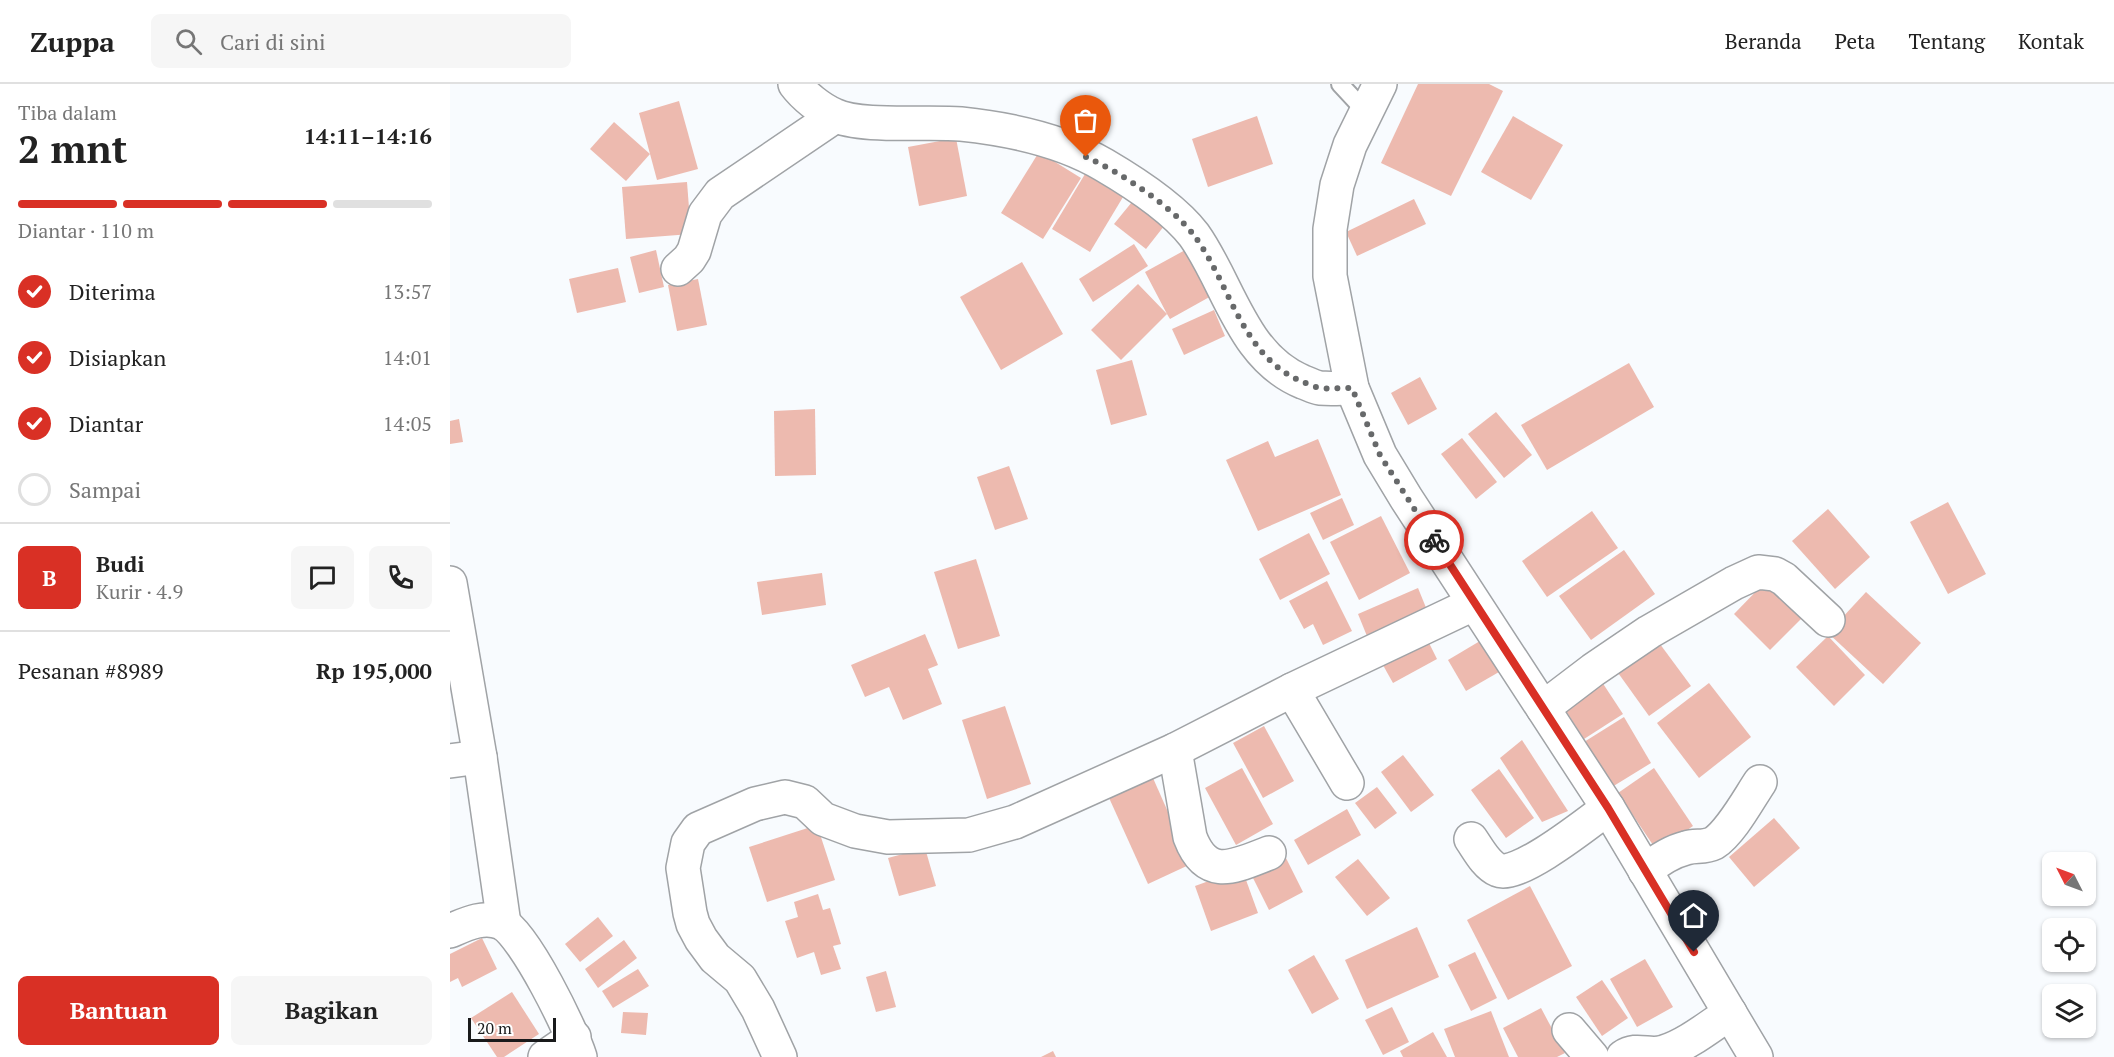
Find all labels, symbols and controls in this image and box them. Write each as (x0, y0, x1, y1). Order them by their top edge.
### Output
search box (151, 14, 571, 68)
text: Zuppa (30, 23, 115, 60)
icon: search (172, 25, 205, 58)
text: Cari di sini (220, 27, 326, 56)
text: Beranda (1725, 27, 1802, 55)
text: Peta (1835, 27, 1875, 55)
text: Tentang (1908, 27, 1985, 55)
text: Kontak (2018, 27, 2084, 55)
pin (1060, 95, 1111, 157)
text: Tiba dalam (18, 99, 117, 126)
icon: bag (1069, 104, 1102, 137)
text: 14:11–14:16 (304, 121, 432, 150)
text: 2 mnt (18, 122, 127, 174)
text: Diantar · 110 m (18, 217, 154, 244)
icon: check (18, 275, 51, 308)
text: Diterima (69, 277, 156, 306)
text: 13:57 (383, 278, 432, 305)
icon: check (18, 341, 51, 374)
text: Disiapkan (69, 343, 166, 372)
text: 14:01 (383, 344, 432, 371)
icon: check (18, 407, 51, 440)
text: Diantar (69, 409, 143, 438)
text: 14:05 (383, 410, 432, 437)
text: Sampai (69, 475, 141, 504)
courier (1404, 510, 1464, 570)
icon: bike (1418, 524, 1451, 557)
button: chat (291, 546, 354, 609)
button: phone (369, 546, 432, 609)
text: Budi (96, 549, 144, 578)
text: B (42, 563, 57, 592)
text: Kurir · 4.9 (96, 578, 183, 605)
text: Pesanan #8989 (18, 656, 163, 685)
text: Rp 195,000 (316, 656, 432, 685)
north arrow (2042, 852, 2096, 906)
map controls (2042, 852, 2096, 1038)
pin (1668, 890, 1719, 952)
icon: home (1677, 899, 1710, 932)
button: locate (2042, 918, 2096, 972)
button: Bantuan (18, 976, 219, 1045)
button: Bagikan (231, 976, 432, 1045)
button: layers (2042, 984, 2096, 1038)
scale bar (468, 1015, 556, 1042)
text: 20 m (477, 1017, 512, 1039)

